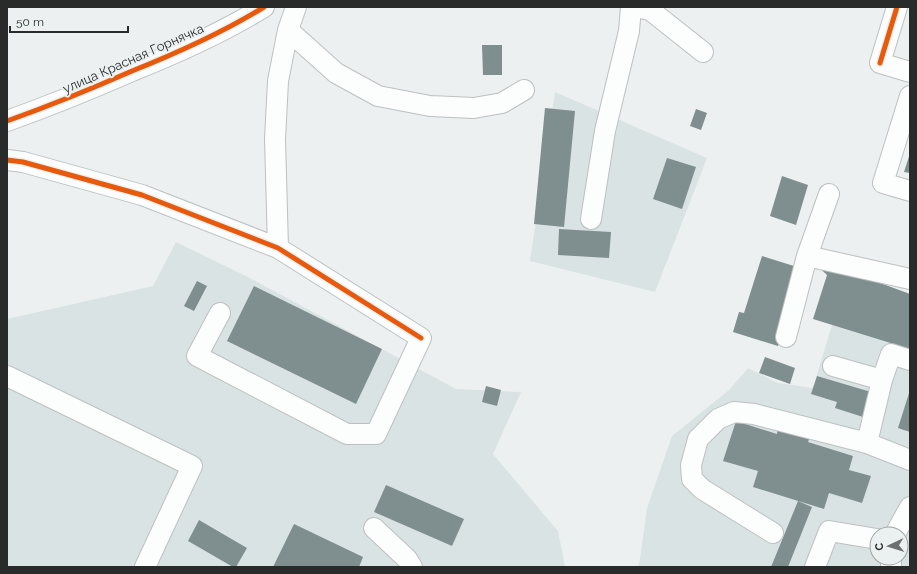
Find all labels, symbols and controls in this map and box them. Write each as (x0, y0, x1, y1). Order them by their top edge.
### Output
scale bar (10, 8, 128, 34)
text: 50 m (16, 15, 44, 29)
street label: улица Красная Горнячка (60, 21, 206, 96)
north arrow (869, 526, 909, 566)
text: С (873, 542, 886, 551)

